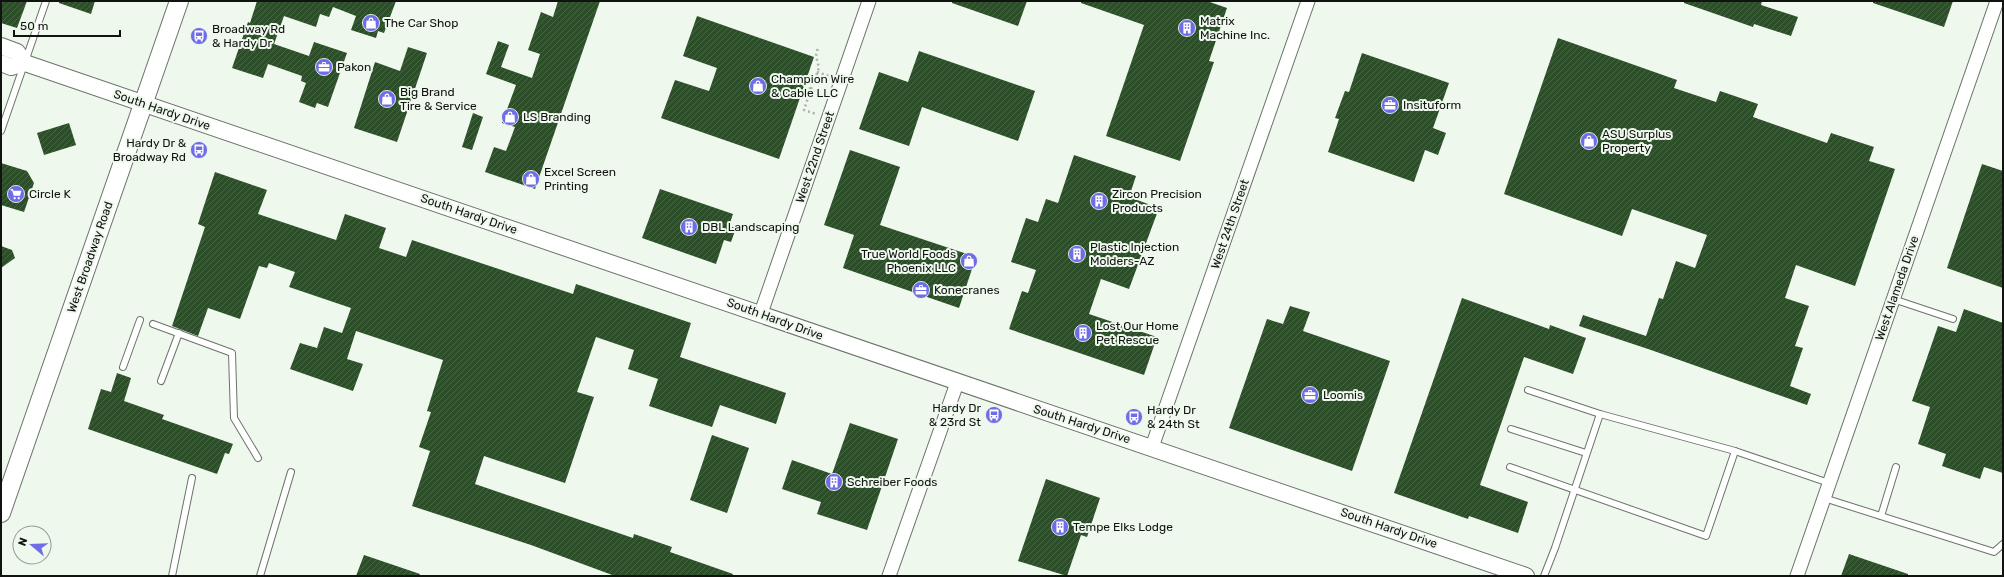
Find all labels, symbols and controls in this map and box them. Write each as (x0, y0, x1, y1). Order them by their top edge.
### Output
scale bar (14, 12, 120, 38)
shop icon: The Car Shop (361, 13, 381, 33)
place label: Matrix Machine Inc. (1200, 14, 1270, 42)
place label: The Car Shop (384, 16, 458, 30)
building icon: Matrix Machine Inc. (1177, 18, 1197, 38)
text: 50 m (20, 19, 48, 33)
place label: Broadway Rd & Hardy Dr (212, 22, 285, 50)
bus stop icon: Broadway Rd & Hardy Dr (189, 26, 209, 46)
office icon: Pakon (314, 57, 334, 77)
place label: Pakon (337, 60, 371, 74)
place label: Champion Wire & Cable LLC (771, 72, 855, 100)
shop icon: Champion Wire & Cable LLC (748, 76, 768, 96)
place label: Big Brand Tire & Service (400, 85, 477, 113)
street label: South Hardy Drive (112, 87, 212, 133)
shop icon: Big Brand Tire & Service (377, 89, 397, 109)
office icon: Insituform (1380, 95, 1400, 115)
place label: Insituform (1403, 98, 1461, 112)
shop icon: LS Branding (500, 107, 520, 127)
street label: West 22nd Street (793, 109, 837, 205)
place label: LS Branding (523, 110, 591, 124)
place label: ASU Surplus Property (1602, 127, 1671, 155)
shop icon: ASU Surplus Property (1579, 131, 1599, 151)
place label: Hardy Dr & Broadway Rd (113, 136, 187, 164)
bus stop icon: Hardy Dr & Broadway Rd (189, 140, 209, 160)
place label: Excel Screen Printing (544, 165, 616, 193)
shop icon: Excel Screen Printing (521, 169, 541, 189)
street label: West 24th Street (1208, 177, 1252, 271)
supermarket icon: Circle K (6, 184, 26, 204)
place label: Circle K (29, 187, 72, 201)
place label: Zircon Precision Products (1112, 187, 1202, 215)
street label: South Hardy Drive (419, 191, 519, 237)
building icon: Zircon Precision Products (1089, 191, 1109, 211)
street label: West Broadway Road (64, 200, 116, 314)
building icon: DBL Landscaping (679, 217, 699, 237)
place label: DBL Landscaping (702, 220, 799, 234)
street label: West Alameda Drive (1872, 233, 1922, 342)
place label: Plastic Injection Molders-AZ (1090, 240, 1179, 268)
building icon: Plastic Injection Molders-AZ (1067, 244, 1087, 264)
place label: True World Foods Phoenix LLC (861, 247, 956, 275)
shop icon: True World Foods Phoenix LLC (959, 251, 979, 271)
office icon: Konecranes (911, 280, 931, 300)
place label: Konecranes (934, 283, 1000, 297)
street label: South Hardy Drive (725, 295, 825, 343)
place label: Lost Our Home Pet Rescue (1096, 319, 1179, 347)
building icon: Lost Our Home Pet Rescue (1073, 323, 1093, 343)
office icon: Loomis (1300, 385, 1320, 405)
place label: Loomis (1323, 388, 1363, 402)
place label: Hardy Dr & 23rd St (929, 401, 981, 429)
street label: South Hardy Drive (1032, 402, 1133, 446)
place label: Hardy Dr & 24th St (1147, 403, 1200, 431)
bus stop icon: Hardy Dr & 23rd St (984, 405, 1004, 425)
bus stop icon: Hardy Dr & 24th St (1124, 407, 1144, 427)
building icon: Schreiber Foods (824, 472, 844, 492)
place label: Schreiber Foods (847, 475, 937, 489)
street label: South Hardy Drive (1339, 505, 1439, 551)
building icon: Tempe Elks Lodge (1050, 517, 1070, 537)
place label: Tempe Elks Lodge (1073, 520, 1173, 534)
north arrow (12, 525, 52, 565)
text: N (16, 536, 30, 548)

